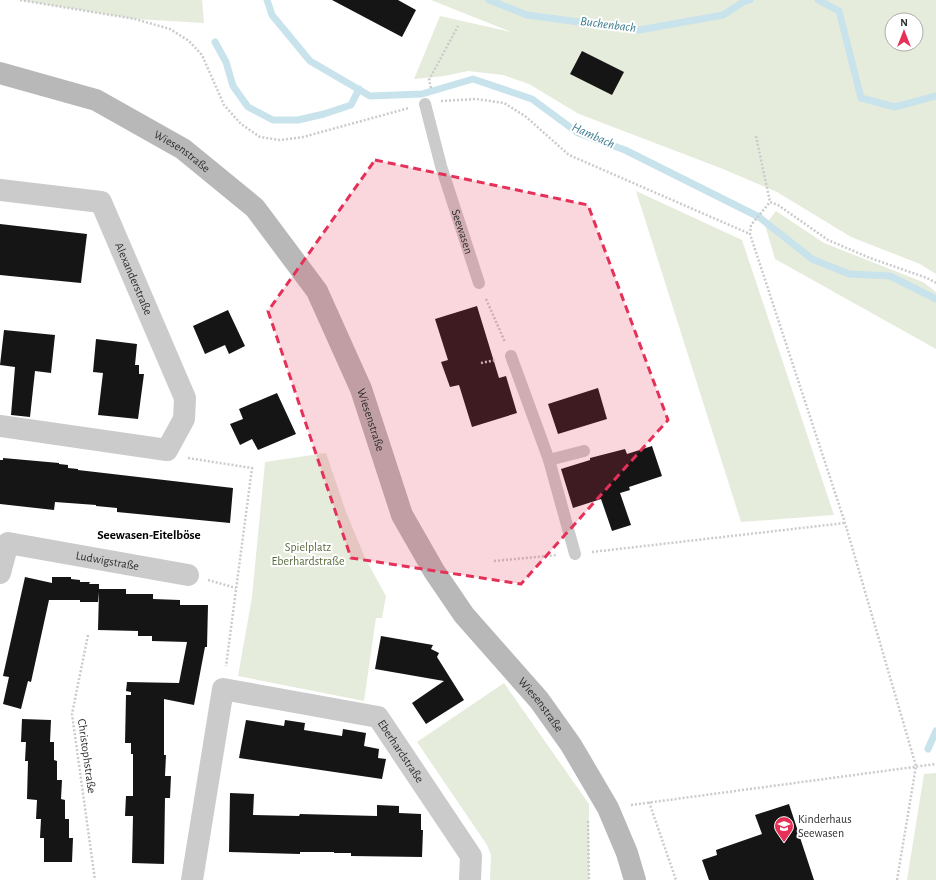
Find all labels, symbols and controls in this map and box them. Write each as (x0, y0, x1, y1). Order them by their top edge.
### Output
north arrow (884, 12, 924, 52)
water label: Buchenbach (579, 15, 637, 35)
text: N (900, 17, 908, 28)
water label: Hambach (570, 121, 616, 151)
street label: Wiesenstraße (152, 128, 212, 175)
street label: Seewasen (449, 208, 475, 255)
street label: Alexanderstraße (113, 241, 155, 317)
street label: Wiesenstraße (355, 387, 387, 453)
district label: Seewasen-Eitelböse (97, 529, 201, 542)
park label: Spielplatz Eberhardstraße (272, 541, 344, 567)
street label: Ludwigstraße (75, 549, 140, 572)
street label: Wiesenstraße (516, 675, 566, 734)
street label: Eberhardstraße (376, 717, 426, 785)
street label: Christophstraße (76, 718, 98, 794)
place label: Kinderhaus Seewasen (798, 813, 852, 839)
school or university icon: Kinderhaus Seewasen (773, 815, 795, 843)

